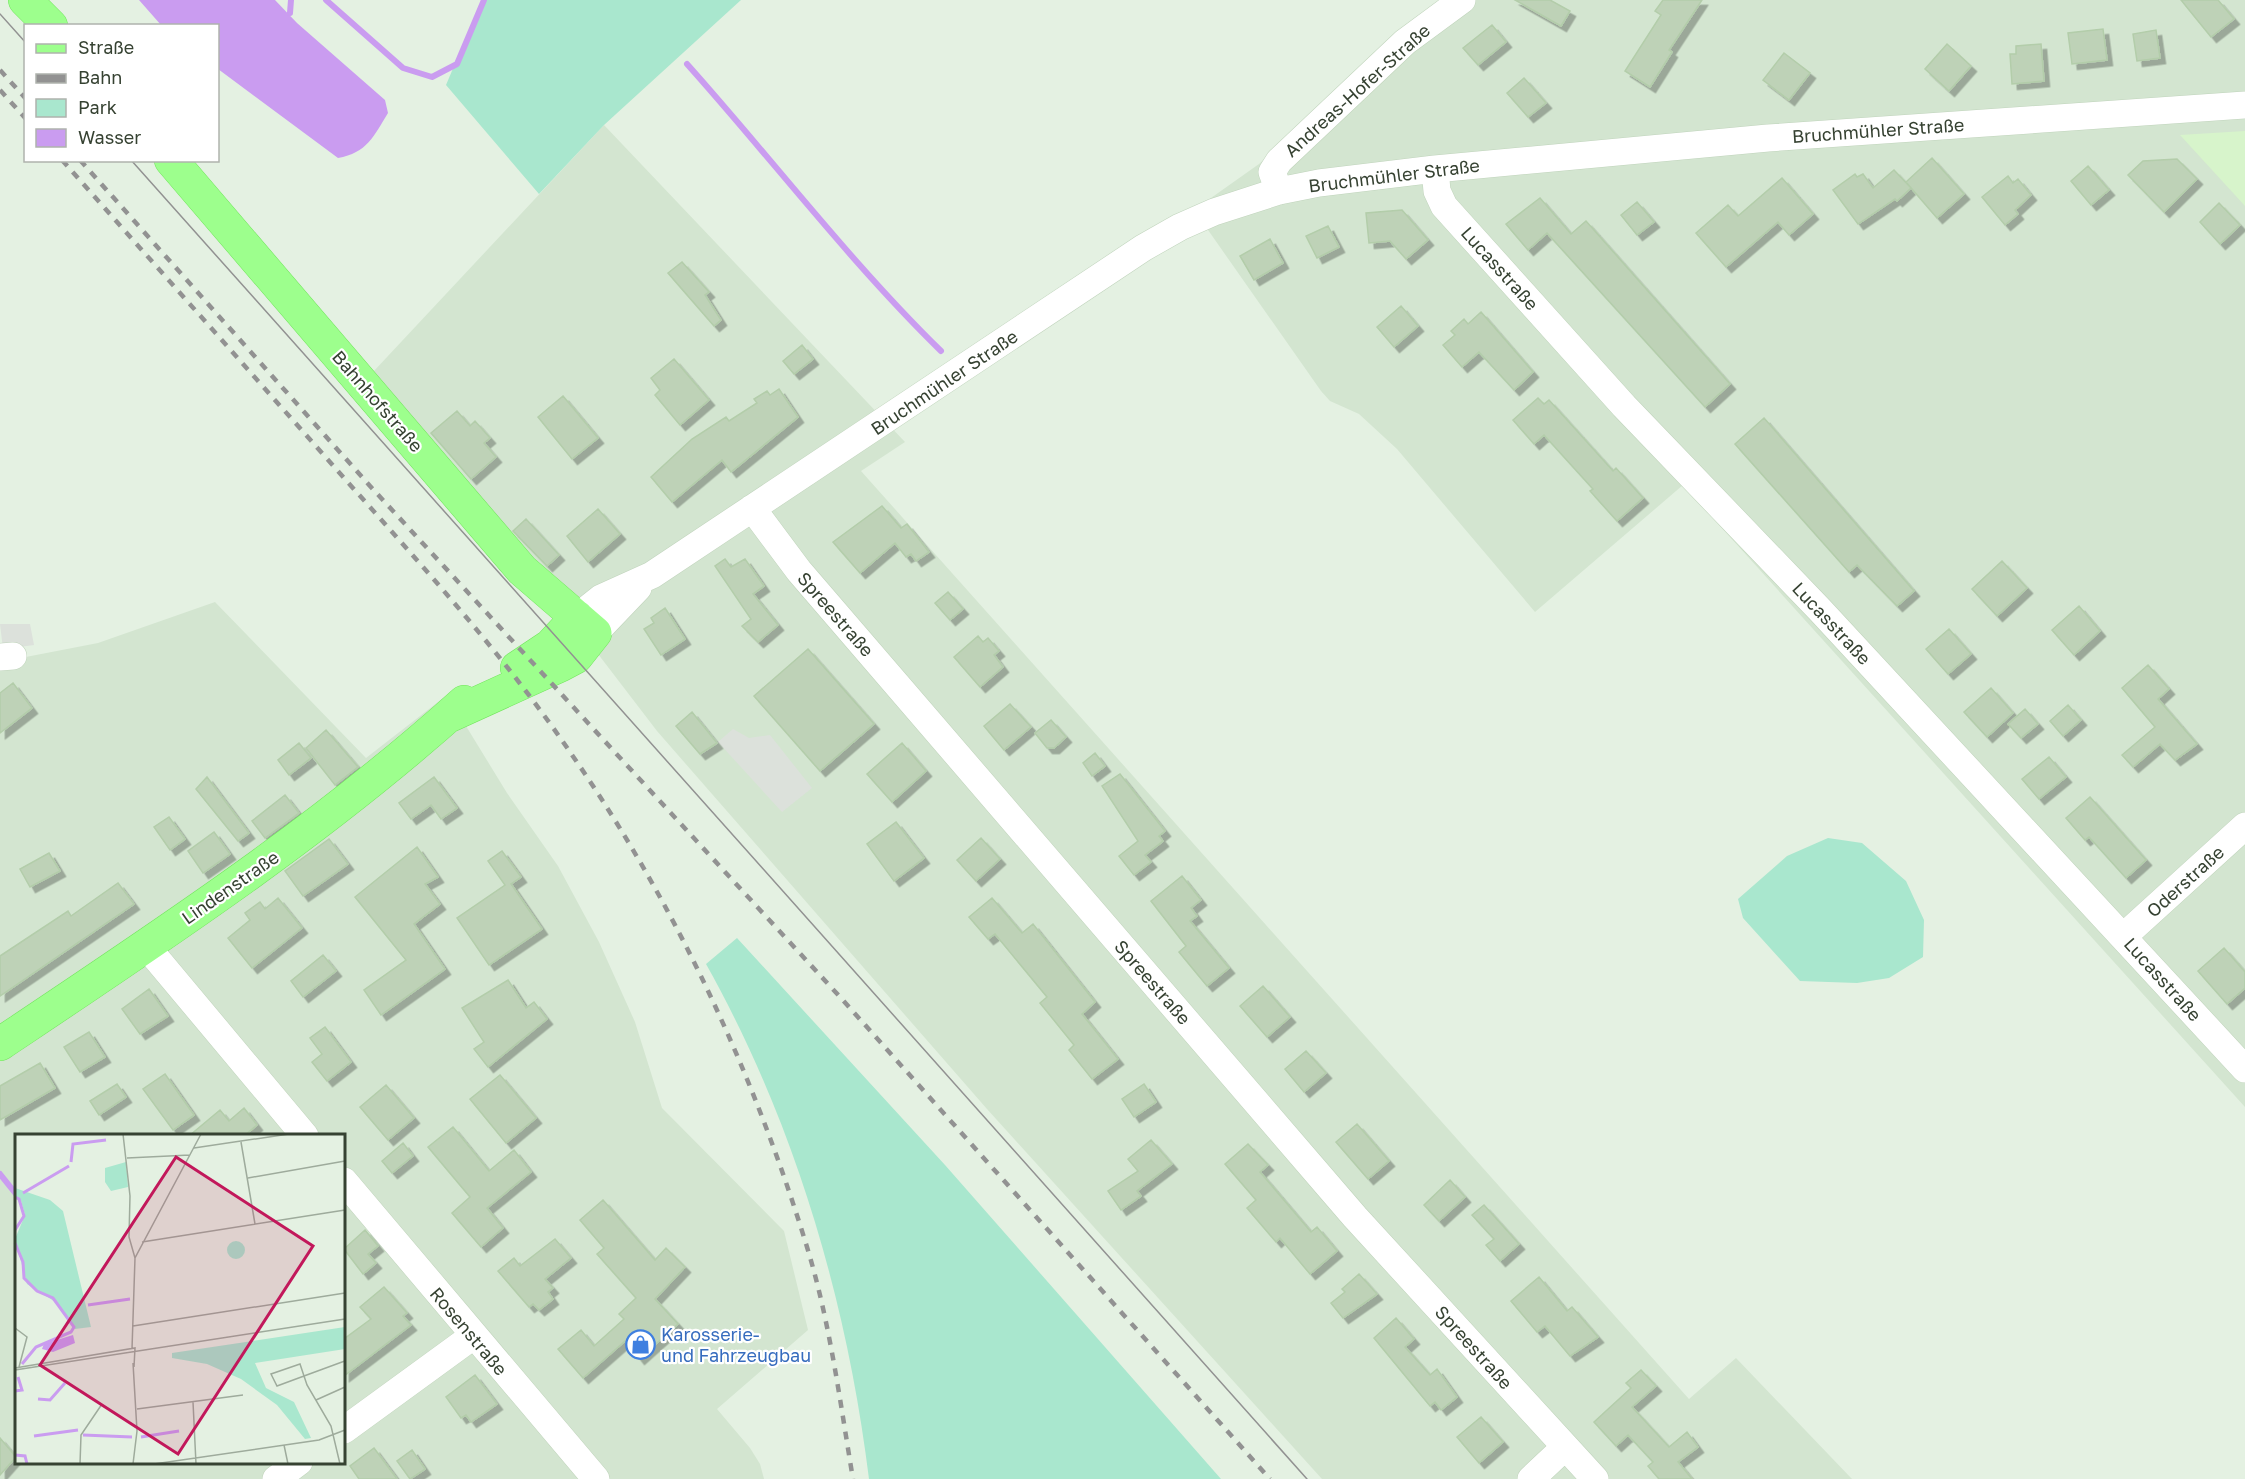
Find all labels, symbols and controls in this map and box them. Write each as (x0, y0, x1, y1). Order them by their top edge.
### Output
street label: Andreas-Hofer-Straße (1280, 19, 1434, 161)
legend (24, 24, 219, 162)
text: Straße (78, 36, 134, 58)
text: Bahn (78, 66, 122, 88)
text: Park (78, 96, 117, 118)
street label: Bruchmühler Straße (1791, 113, 1965, 147)
text: Wasser (78, 126, 141, 148)
street label: Bruchmühler Straße (1307, 154, 1481, 196)
street label: Lucasstraße (1457, 222, 1543, 314)
street label: Bruchmühler Straße (866, 325, 1022, 439)
street label: Bahnhofstraße (328, 346, 428, 456)
street label: Spreestraße (793, 567, 879, 661)
street label: Lucasstraße (1788, 577, 1876, 669)
street label: Oderstraße (2142, 841, 2228, 921)
street label: Lindenstraße (177, 845, 283, 929)
street label: Lucasstraße (2120, 933, 2206, 1025)
street label: Spreestraße (1110, 935, 1196, 1029)
inset map (15, 1134, 345, 1464)
street label: Rosenstraße (426, 1282, 512, 1380)
street label: Spreestraße (1431, 1301, 1517, 1393)
place label: Karosserie- und Fahrzeugbau (661, 1323, 811, 1366)
shop icon: Karosserie- und Fahrzeugbau (624, 1328, 656, 1360)

